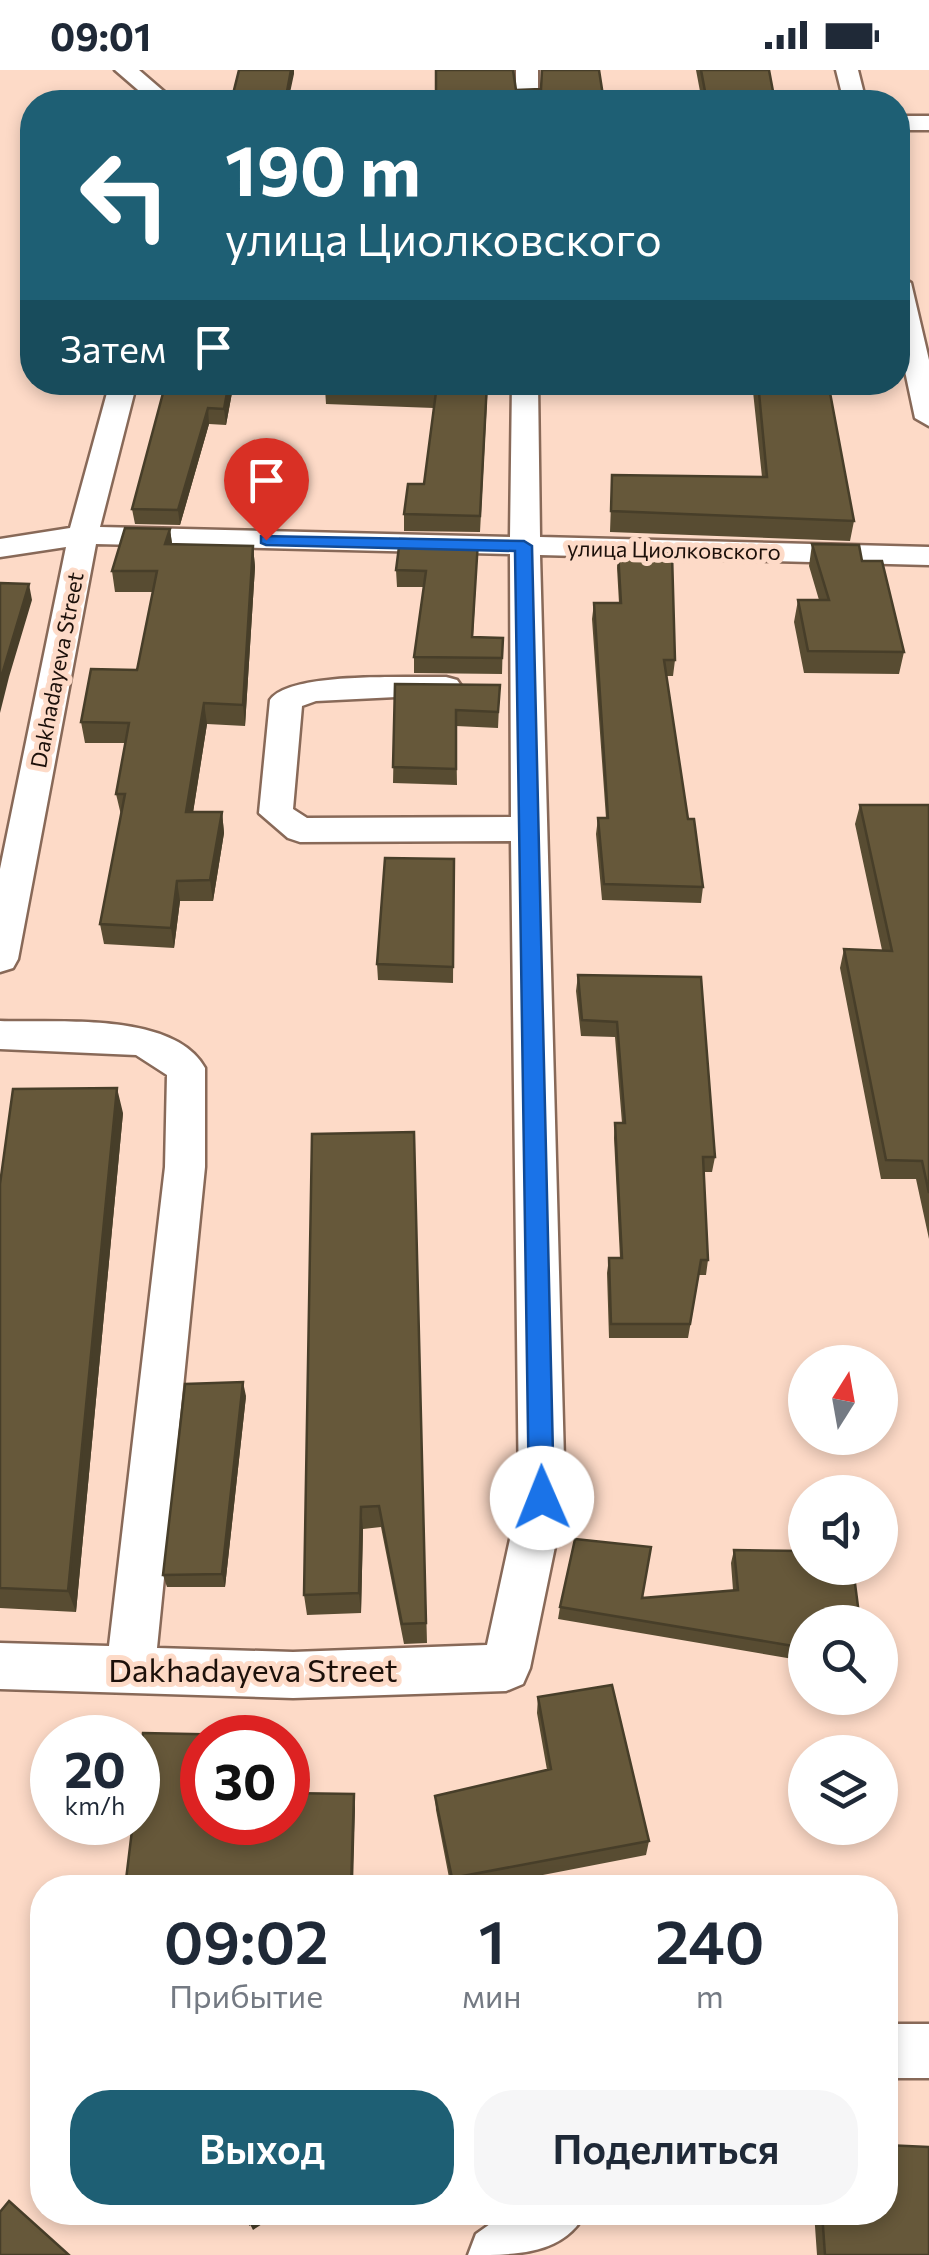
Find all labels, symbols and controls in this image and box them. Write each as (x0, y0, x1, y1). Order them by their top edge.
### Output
text: 09:01 (50, 12, 151, 59)
text: 190 m (225, 125, 421, 210)
icon: left (60, 130, 190, 260)
text: улица Циолковского (225, 210, 662, 265)
icon: arrive (186, 320, 241, 375)
text: Затем (60, 324, 166, 371)
pin (224, 438, 309, 541)
icon: arrive (239, 453, 294, 508)
street label: улица Циолковского (567, 534, 781, 565)
street label: Dakhadayeva Street (24, 570, 89, 770)
north arrow (788, 1345, 898, 1455)
map controls (788, 1345, 898, 1845)
position arrow (490, 1446, 594, 1550)
button: sound (788, 1475, 898, 1585)
button: search (788, 1605, 898, 1715)
street label: Dakhadayeva Street (108, 1649, 398, 1689)
speed limit sign: 30 (180, 1715, 310, 1845)
button: layers (788, 1735, 898, 1845)
text: 20 (64, 1737, 126, 1798)
text: km/h (65, 1790, 125, 1820)
text: 09:02 (164, 1903, 329, 1976)
text: 1 (479, 1903, 505, 1976)
text: 240 (655, 1903, 764, 1976)
text: Прибытие (169, 1975, 323, 2015)
text: мин (462, 1975, 522, 2015)
text: m (696, 1975, 724, 2015)
button: Выход (70, 2090, 454, 2205)
button: Поделиться (474, 2090, 858, 2205)

